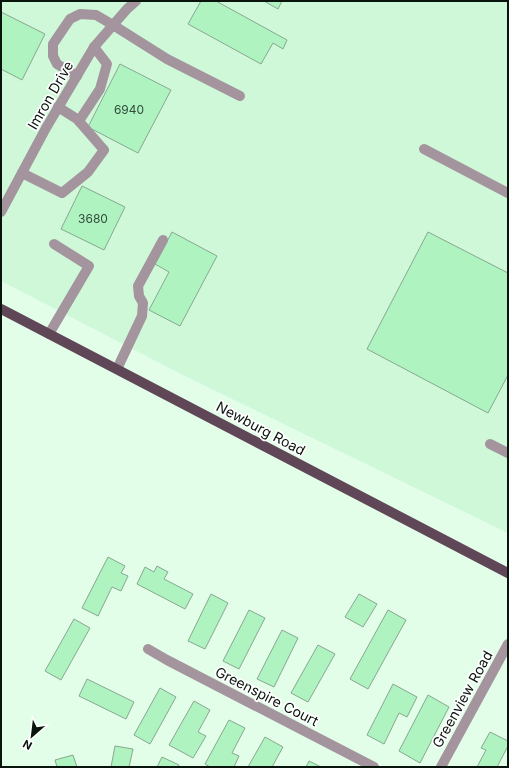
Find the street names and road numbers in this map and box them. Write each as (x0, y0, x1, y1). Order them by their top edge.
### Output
street label: Imron Drive (24, 58, 76, 132)
street label: Newburg Road (214, 397, 308, 459)
street label: Greenview Road (428, 648, 496, 750)
street label: Greenspire Court (213, 663, 322, 730)

